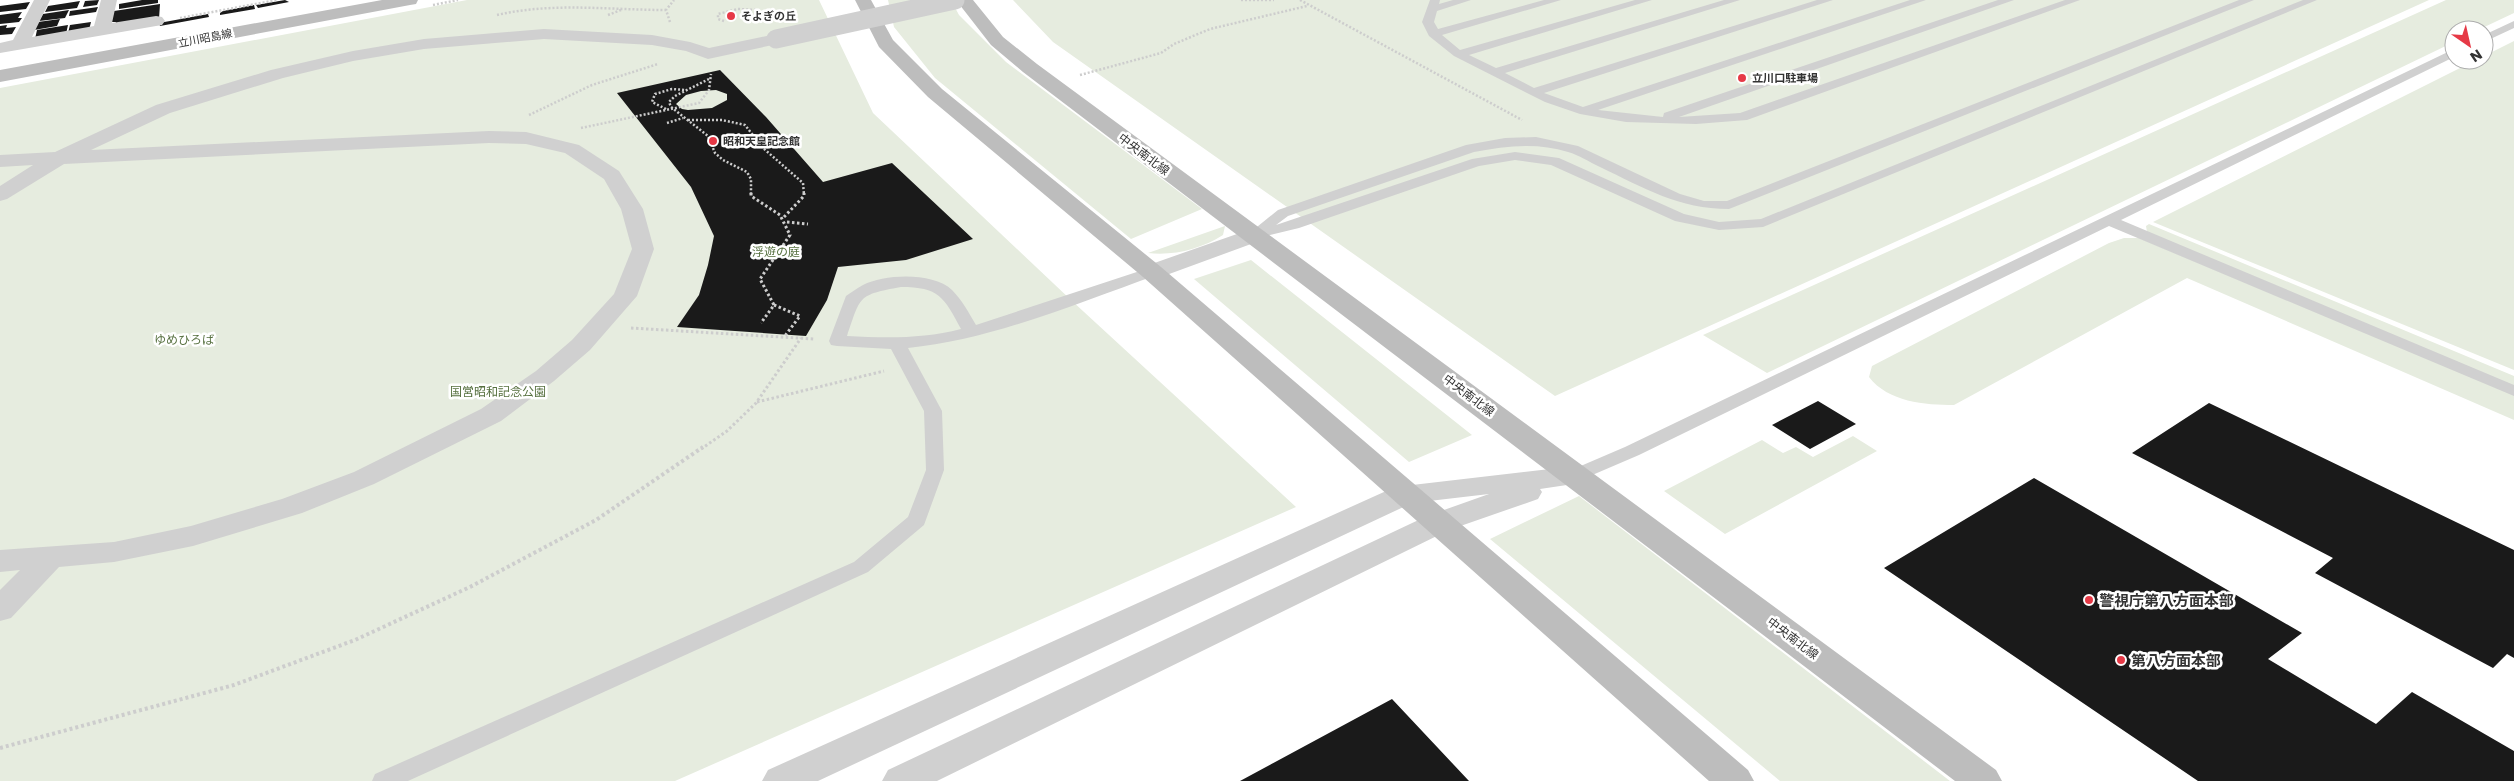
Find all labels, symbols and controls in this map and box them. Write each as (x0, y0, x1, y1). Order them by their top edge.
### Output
place label: そよぎの丘 (741, 8, 796, 24)
marker: そよぎの丘 (725, 10, 737, 22)
north arrow (2444, 20, 2494, 70)
street label: 立川昭島線 (176, 25, 234, 51)
text: N (2466, 45, 2486, 67)
place label: 立川口駐車場 (1752, 70, 1818, 86)
marker: 立川口駐車場 (1736, 72, 1748, 84)
street label: 中央南北線 (1115, 129, 1173, 179)
place label: 昭和天皇記念館 (723, 133, 800, 149)
marker: 昭和天皇記念館 (707, 135, 719, 147)
park label: 浮遊の庭 (752, 243, 800, 260)
park label: ゆめひろば (154, 331, 214, 348)
street label: 中央南北線 (1440, 370, 1498, 420)
park label: 国営昭和記念公園 (450, 383, 546, 400)
place label: 警視庁第八方面本部 (2099, 590, 2234, 611)
marker: 警視庁第八方面本部 (2083, 594, 2095, 606)
street label: 中央南北線 (1764, 613, 1822, 663)
place label: 第八方面本部 (2131, 650, 2221, 671)
marker: 第八方面本部 (2115, 654, 2127, 666)

